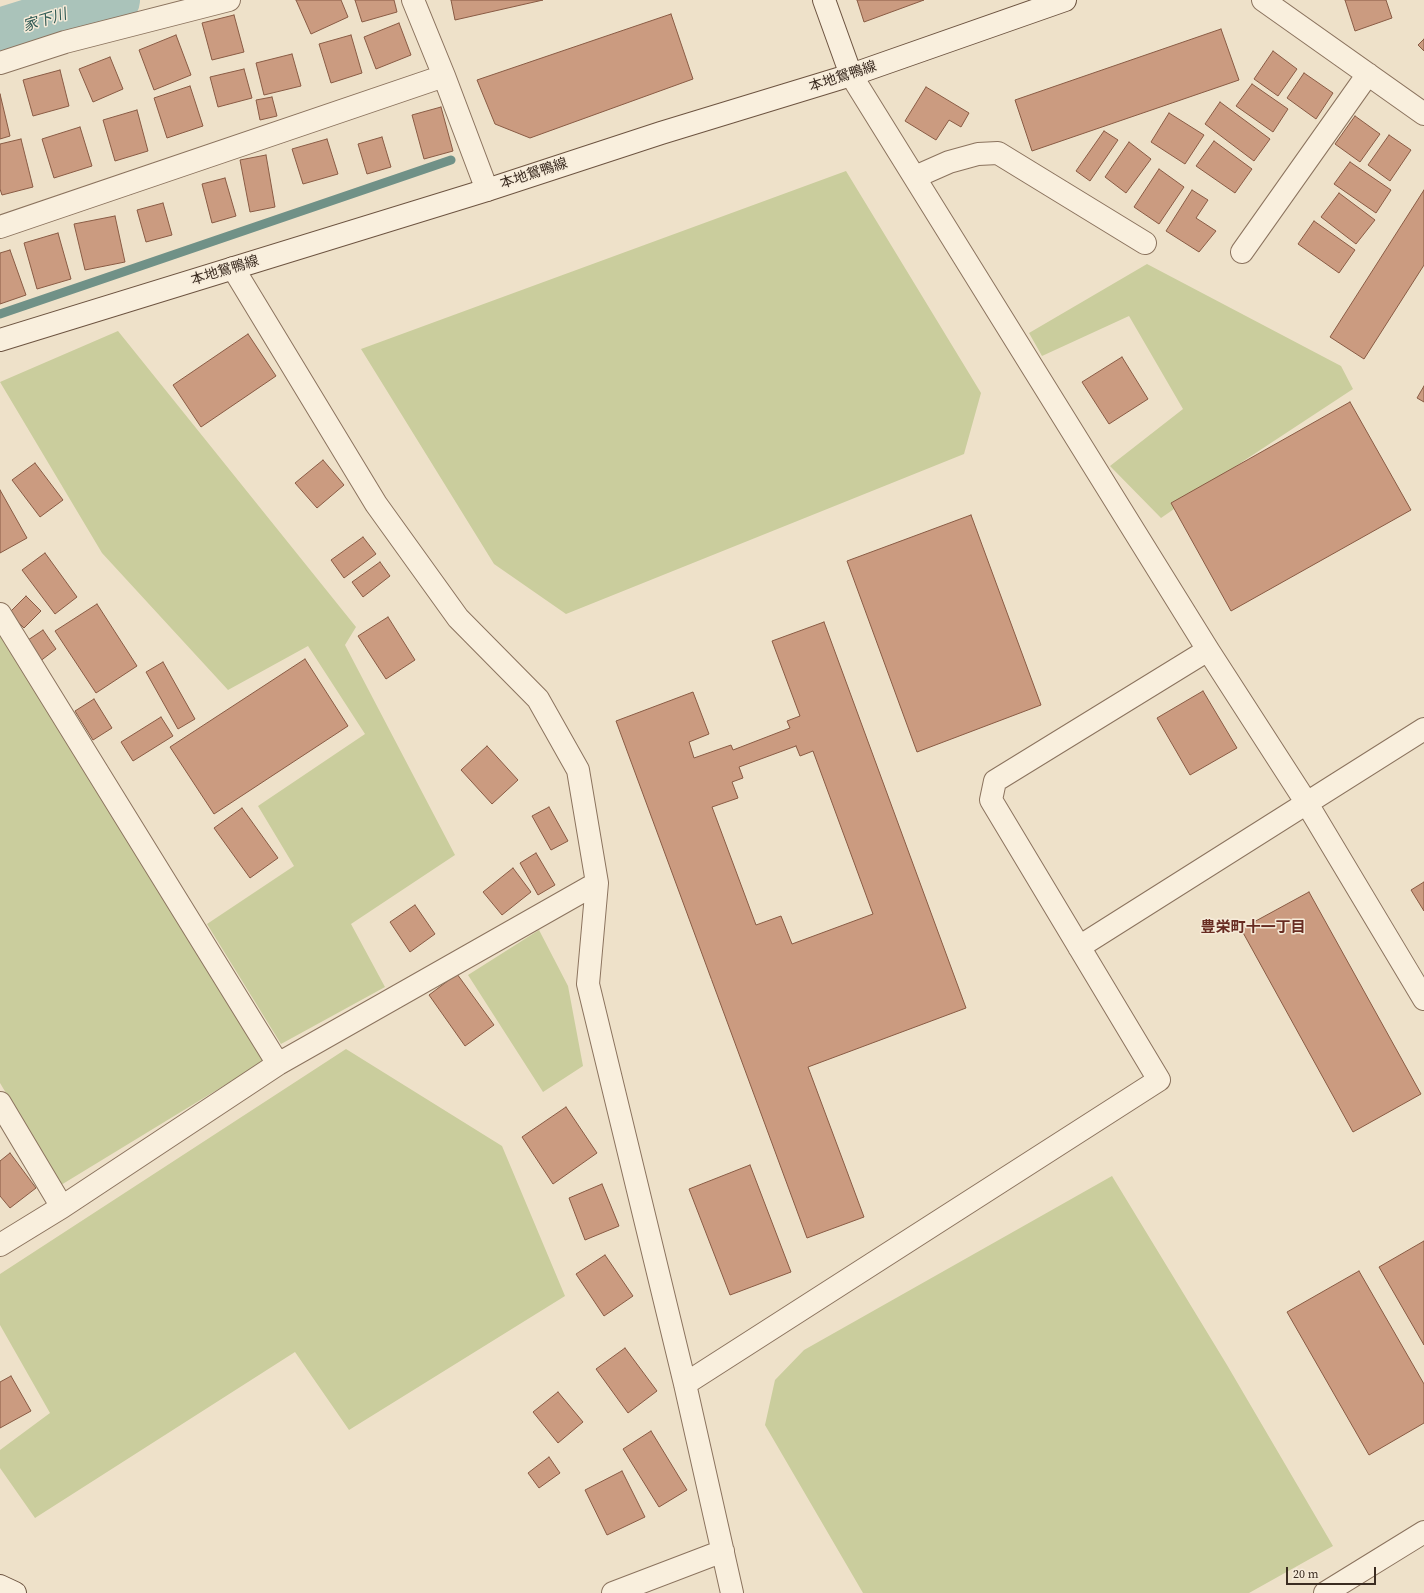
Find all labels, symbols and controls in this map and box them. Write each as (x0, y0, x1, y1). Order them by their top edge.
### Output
water label: 家下川 (21, 6, 69, 36)
street label: 本地鴛鴨線 (807, 58, 879, 96)
street label: 本地鴛鴨線 (498, 155, 570, 193)
street label: 本地鴛鴨線 (189, 253, 261, 289)
district label: 豊栄町十一丁目 (1201, 919, 1305, 937)
scale bar (1288, 1559, 1378, 1585)
text: 20 m (1293, 1566, 1319, 1582)

